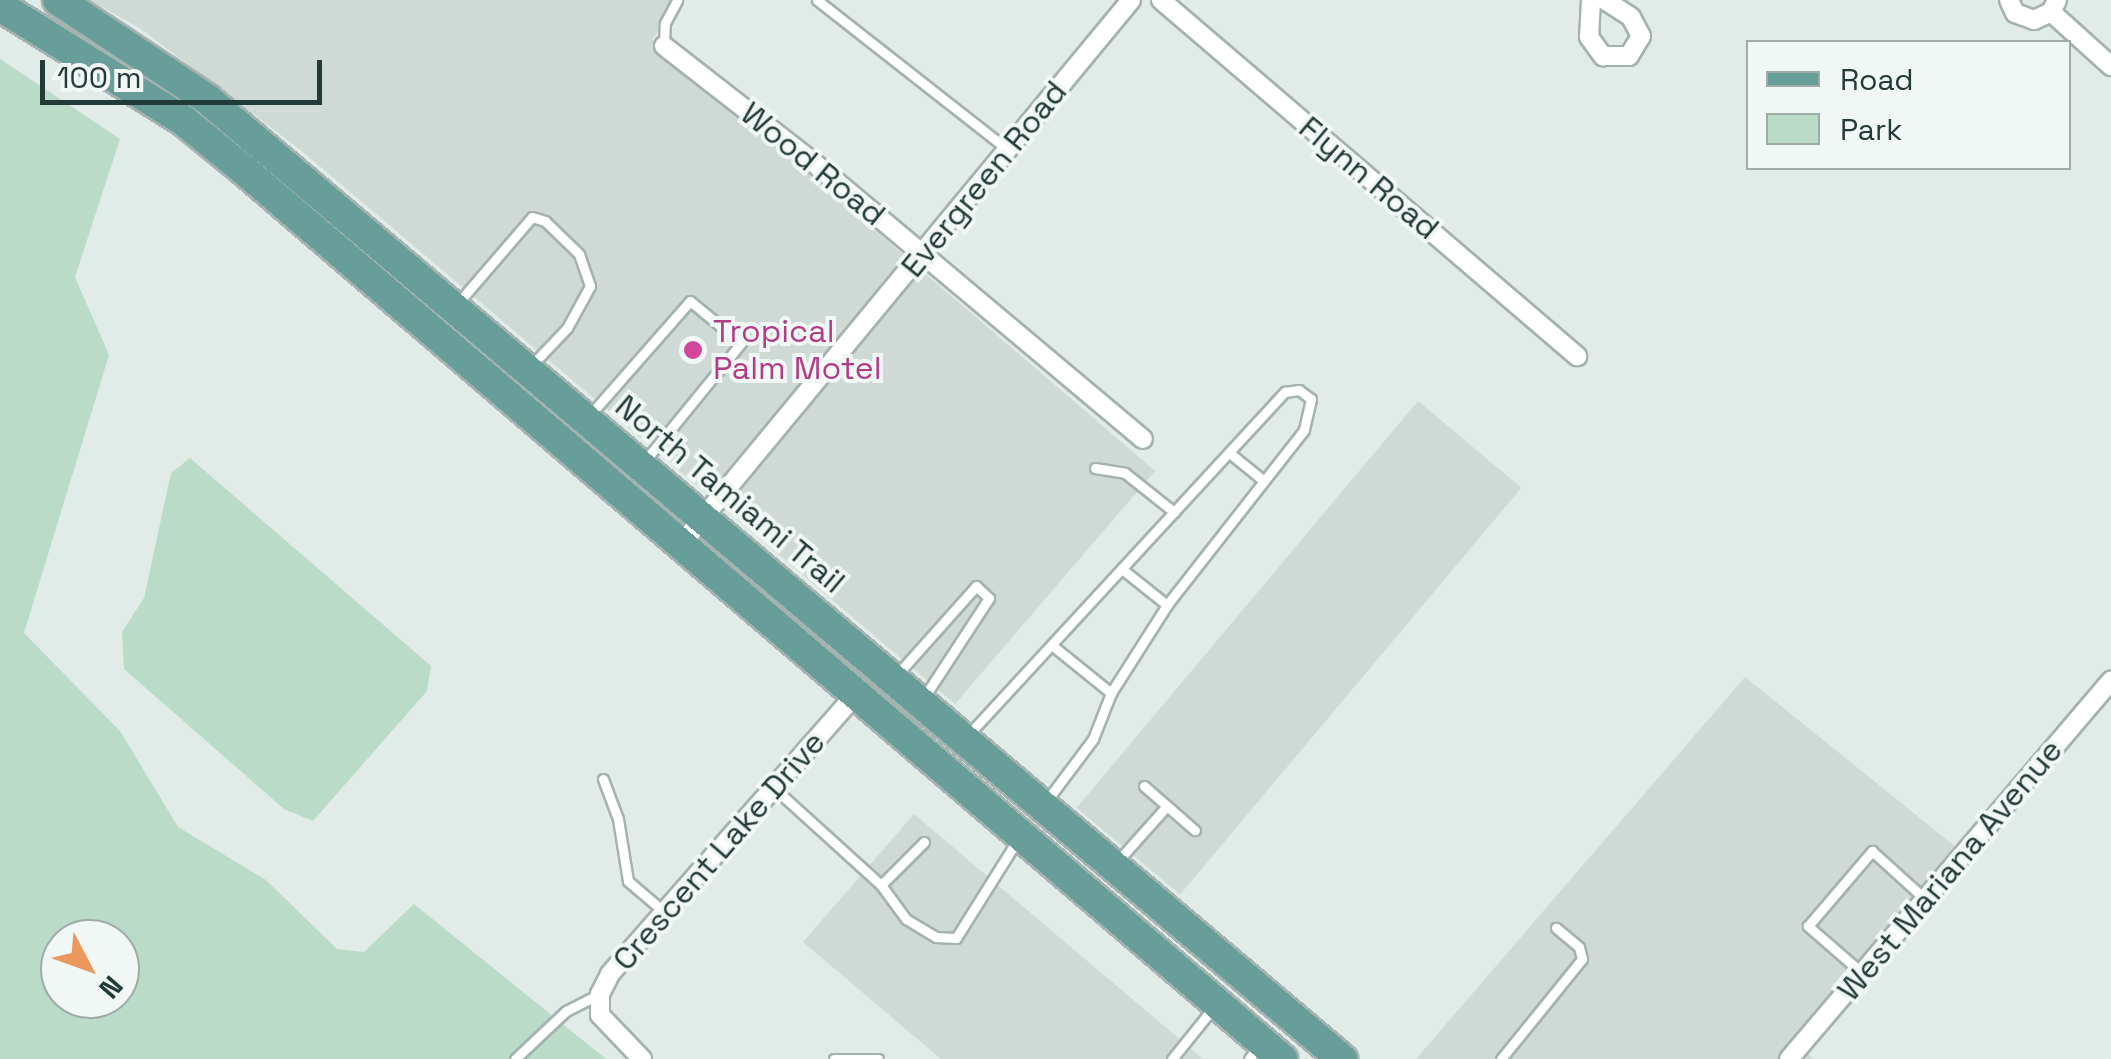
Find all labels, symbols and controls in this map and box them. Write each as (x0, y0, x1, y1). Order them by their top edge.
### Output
scale bar (45, 40, 328, 102)
legend (1746, 40, 2071, 170)
text: 100 m (57, 58, 142, 97)
text: Road (1840, 60, 1914, 99)
street label: Evergreen Road (893, 73, 1075, 285)
street label: Wood Road (733, 94, 893, 234)
street label: Flynn Road (1291, 108, 1447, 248)
text: Park (1840, 110, 1902, 149)
place label: Tropical Palm Motel (713, 313, 882, 388)
marker: Tropical Palm Motel (682, 339, 704, 361)
street label: North Tamiami Trail (607, 386, 853, 602)
street label: Crescent Lake Drive (605, 724, 833, 978)
street label: West Mariana Avenue (1829, 731, 2071, 1009)
north arrow (40, 919, 140, 1019)
text: N (91, 968, 131, 1006)

